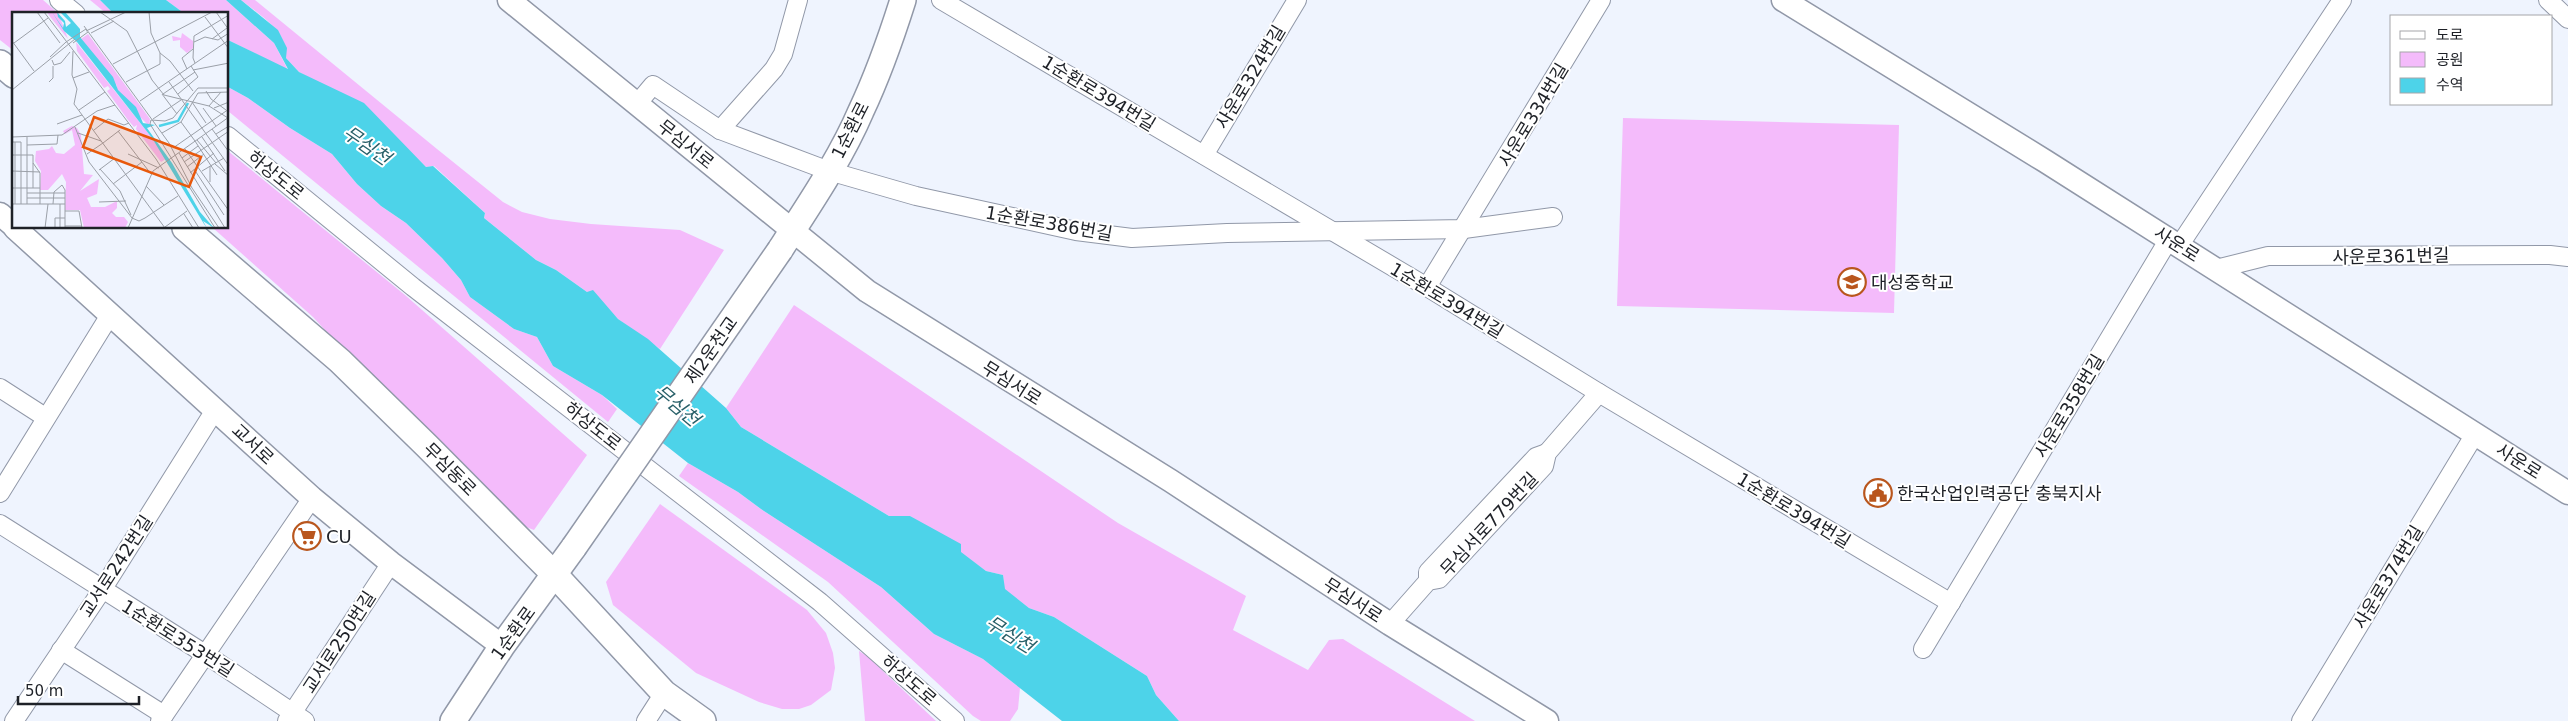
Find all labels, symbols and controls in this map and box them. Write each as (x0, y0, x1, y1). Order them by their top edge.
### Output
inset map (12, 12, 229, 229)
legend (2390, 15, 2553, 105)
street label: 사운로324번길 (1211, 21, 1289, 133)
text: 도로 (2436, 26, 2464, 44)
street label: 1순환로394번길 (1038, 51, 1160, 135)
text: 공원 (2436, 51, 2464, 69)
street label: 사운로334번길 (1494, 59, 1572, 171)
text: 수역 (2436, 76, 2464, 94)
street label: 1순환로 (827, 98, 873, 162)
street label: 무심서로 (654, 115, 718, 173)
water label: 무심천 (339, 121, 396, 170)
street label: 하상도로 (244, 146, 308, 204)
street label: 1순환로386번길 (984, 201, 1114, 245)
street label: 사운로 (2150, 222, 2204, 266)
street label: 사운로361번길 (2332, 244, 2450, 268)
street label: 1순환로394번길 (1386, 258, 1508, 342)
school or university icon: 대성중학교 (1837, 267, 1867, 297)
place label: 대성중학교 (1871, 272, 1954, 293)
street label: 제2운천교 (680, 312, 742, 388)
street label: 사운로358번길 (2030, 350, 2108, 462)
street label: 무심서로 (978, 357, 1046, 409)
water label: 무심천 (650, 380, 705, 431)
street label: 하상도로 (560, 397, 626, 455)
street label: 교서로 (228, 419, 278, 469)
street label: 무심동로 (419, 438, 481, 500)
street label: 사운로 (2492, 439, 2546, 483)
street label: 무심서로779번길 (1436, 468, 1542, 580)
street label: 1순환로394번길 (1733, 468, 1855, 552)
public building icon: 한국산업인력공단 충북지사 (1863, 478, 1893, 508)
place label: 한국산업인력공단 충북지사 (1897, 483, 2102, 504)
street label: 교서로242번길 (75, 511, 157, 621)
supermarket icon: CU (292, 521, 322, 551)
street label: 사운로374번길 (2349, 521, 2427, 633)
place label: CU (326, 526, 352, 547)
street label: 무심서로 (1320, 573, 1386, 627)
street label: 교서로250번길 (298, 587, 380, 697)
street label: 1순환로353번길 (118, 595, 238, 681)
street label: 1순환로 (487, 602, 539, 664)
water label: 무심천 (982, 611, 1039, 658)
street label: 하상도로 (877, 650, 941, 710)
scale bar (18, 674, 139, 706)
text: 50 m (25, 682, 63, 700)

